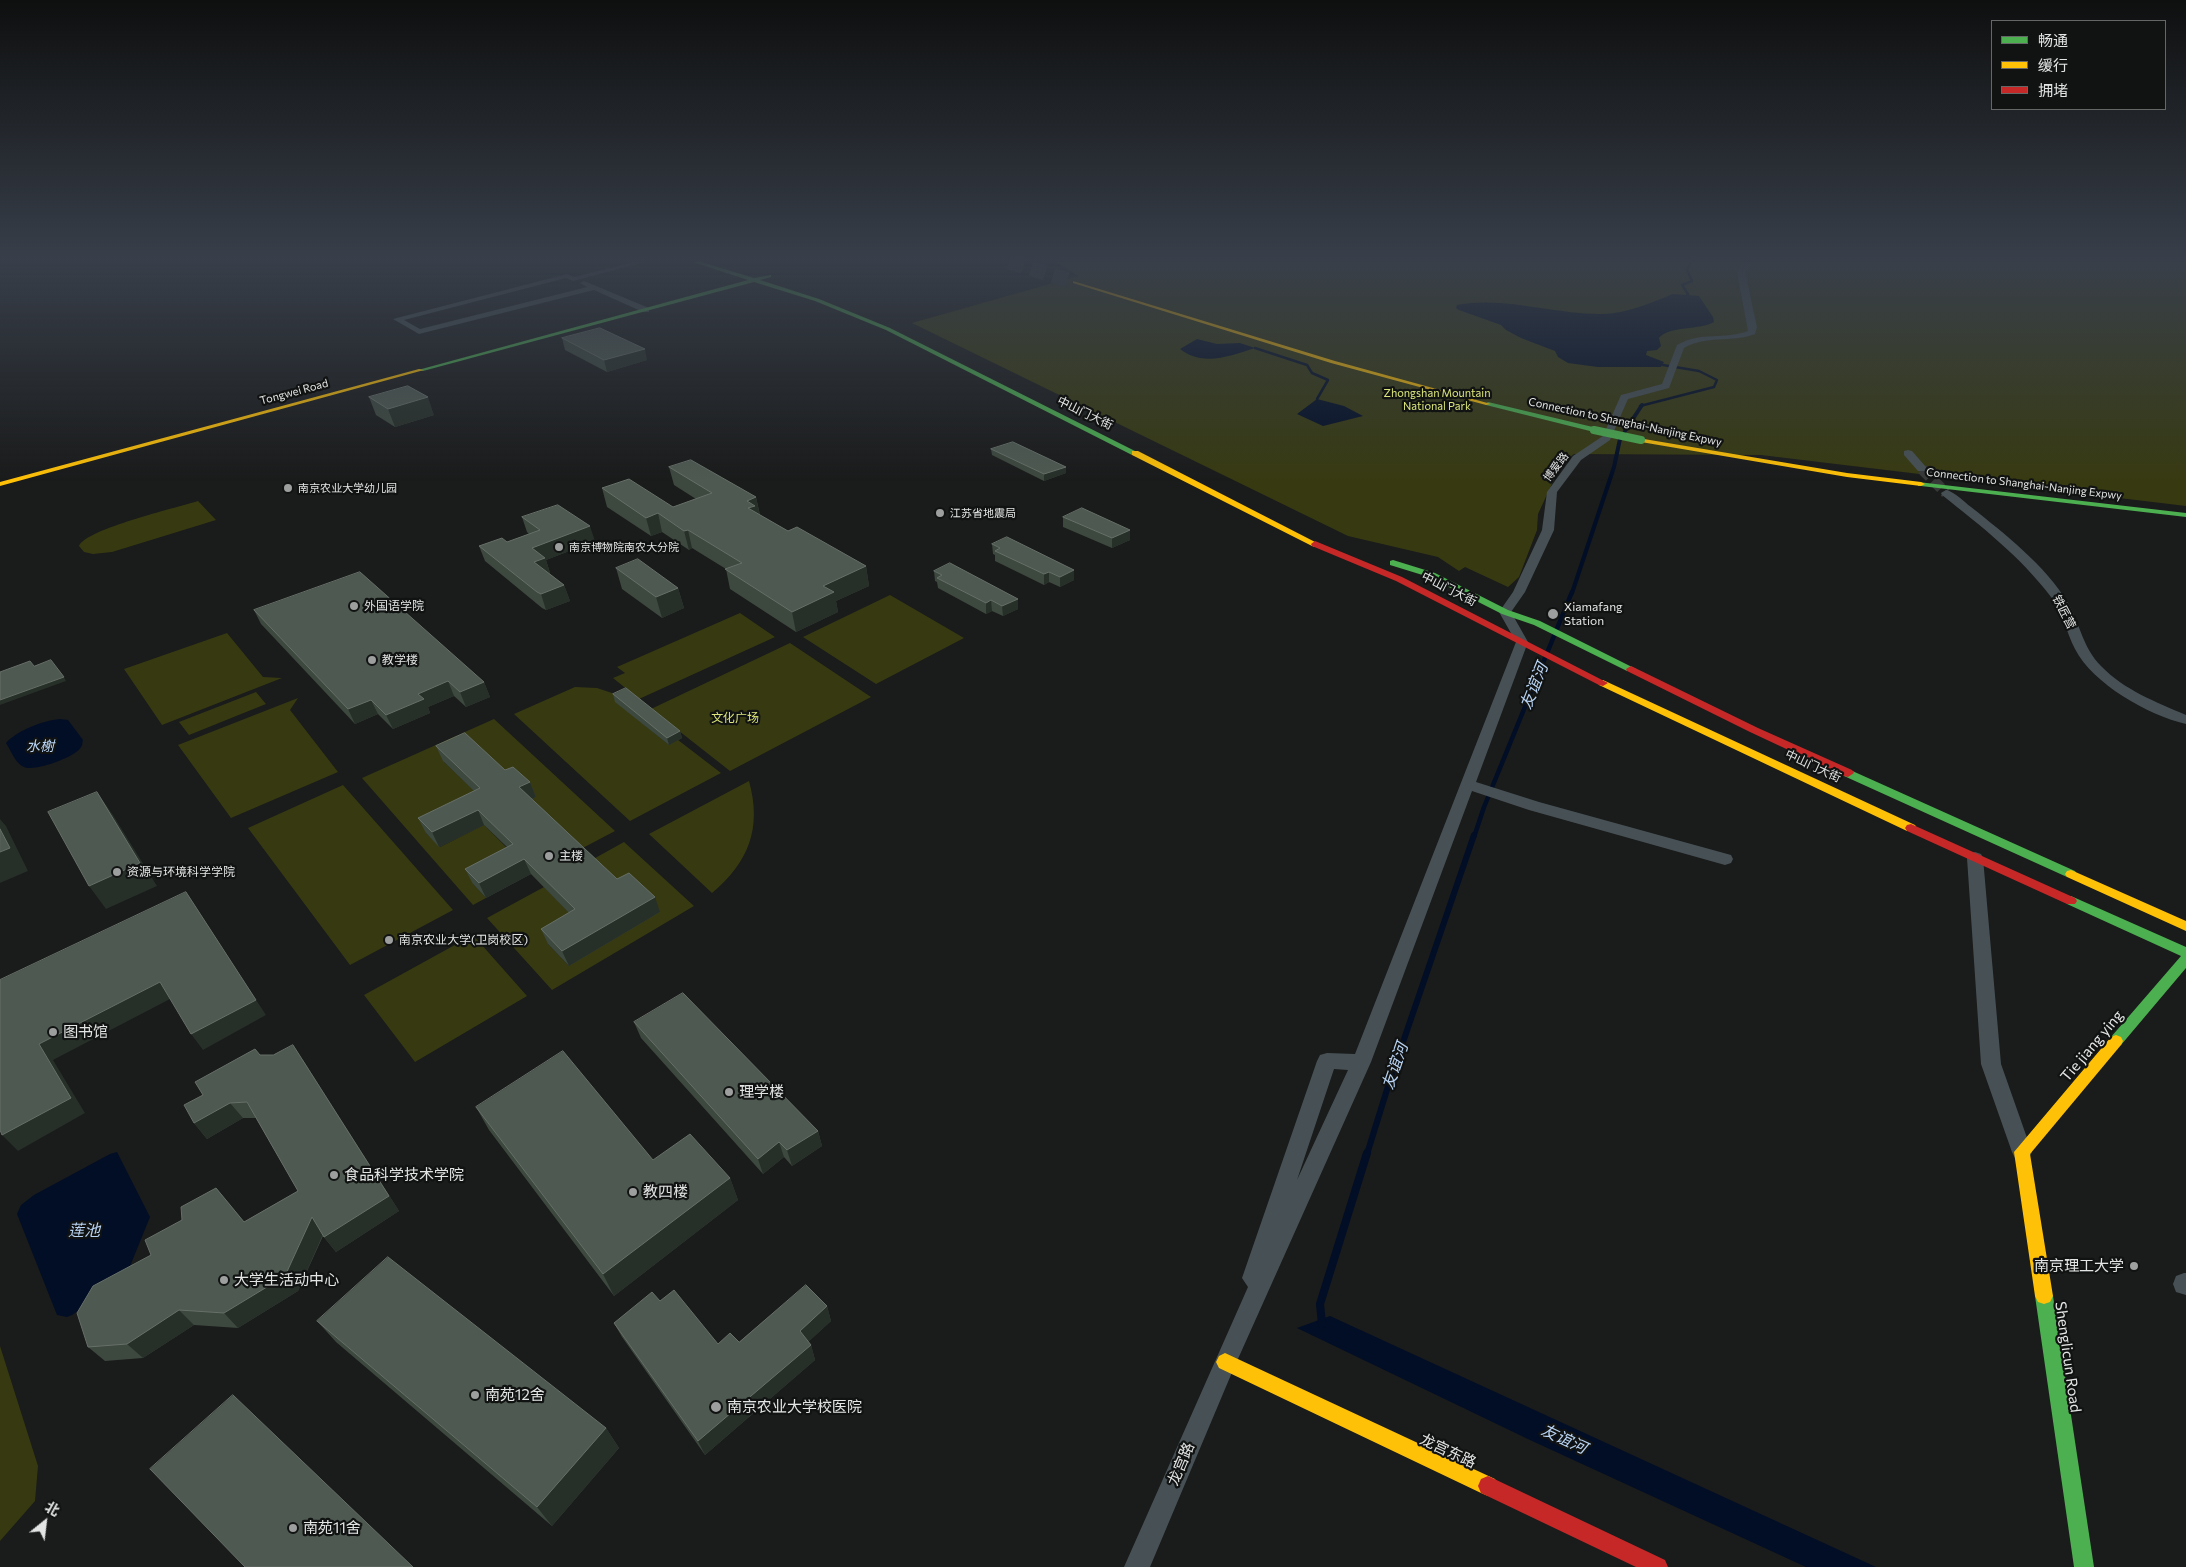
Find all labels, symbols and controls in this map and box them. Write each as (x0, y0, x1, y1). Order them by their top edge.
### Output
legend (1991, 20, 2166, 110)
text: 畅通 (2038, 31, 2068, 49)
text: 缓行 (2038, 56, 2068, 74)
text: 拥堵 (2038, 81, 2068, 99)
street label: Tongwei Road (258, 377, 330, 407)
park label: Zhongshan Mountain National Park (1384, 386, 1490, 412)
street label: 中山门大街 (1055, 393, 1115, 433)
street label: Connection to Shanghai-Nanjing Expwy (1527, 395, 1723, 449)
street label: 博爱路 (1541, 450, 1571, 484)
street label: Connection to Shanghai-Nanjing Expwy (1925, 465, 2123, 503)
place label: 南京农业大学幼儿园 (298, 481, 397, 495)
marker: 南京农业大学幼儿园 (282, 482, 294, 494)
place label: 江苏省地震局 (950, 506, 1016, 520)
marker: 江苏省地震局 (934, 507, 946, 519)
place label: 南京博物院南农大分院 (569, 540, 679, 554)
marker: 南京博物院南农大分院 (553, 541, 565, 553)
street label: 中山门大街 (1419, 569, 1479, 609)
street label: 铁匠营 (2049, 593, 2079, 631)
place label: 外国语学院 (364, 599, 424, 613)
marker: 外国语学院 (348, 600, 360, 612)
place label: Xiamafang Station (1564, 600, 1623, 628)
marker: Xiamafang Station (1546, 607, 1560, 621)
place label: 教学楼 (382, 653, 418, 667)
marker: 教学楼 (366, 654, 378, 666)
water label: 友谊河 (1516, 660, 1552, 712)
park label: 文化广场 (711, 711, 759, 725)
water label: 水榭 (26, 738, 54, 754)
street label: 中山门大街 (1783, 747, 1843, 785)
place label: 主楼 (559, 849, 583, 863)
marker: 主楼 (543, 850, 555, 862)
place label: 资源与环境科学学院 (127, 865, 235, 879)
marker: 资源与环境科学学院 (111, 866, 123, 878)
place label: 南京农业大学(卫岗校区) (399, 933, 528, 947)
marker: 南京农业大学(卫岗校区) (383, 934, 395, 946)
street label: Tie jiang ying (2057, 1007, 2127, 1085)
place label: 图书馆 (63, 1023, 108, 1041)
marker: 图书馆 (47, 1026, 59, 1038)
water label: 友谊河 (1378, 1040, 1412, 1092)
place label: 理学楼 (739, 1083, 784, 1101)
marker: 理学楼 (723, 1086, 735, 1098)
place label: 食品科学技术学院 (344, 1166, 464, 1184)
marker: 食品科学技术学院 (328, 1169, 340, 1181)
place label: 教四楼 (643, 1183, 688, 1201)
marker: 教四楼 (627, 1186, 639, 1198)
water label: 莲池 (68, 1221, 100, 1241)
place label: 南京理工大学 (2034, 1257, 2124, 1275)
marker: 南京理工大学 (2128, 1260, 2140, 1272)
place label: 大学生活动中心 (234, 1271, 339, 1289)
marker: 大学生活动中心 (218, 1274, 230, 1286)
street label: Shenglicun Road (2051, 1300, 2085, 1414)
place label: 南苑12舍 (485, 1386, 545, 1404)
marker: 南苑12舍 (469, 1389, 481, 1401)
place label: 南京农业大学校医院 (727, 1398, 862, 1416)
marker: 南京农业大学校医院 (709, 1400, 723, 1414)
water label: 友谊河 (1538, 1420, 1590, 1458)
street label: 龙宫东路 (1417, 1430, 1479, 1472)
street label: 龙宫路 (1164, 1440, 1198, 1488)
north arrow (20, 1497, 70, 1547)
text: 北 (42, 1498, 63, 1519)
place label: 南苑11舍 (303, 1519, 361, 1537)
marker: 南苑11舍 (287, 1522, 299, 1534)

